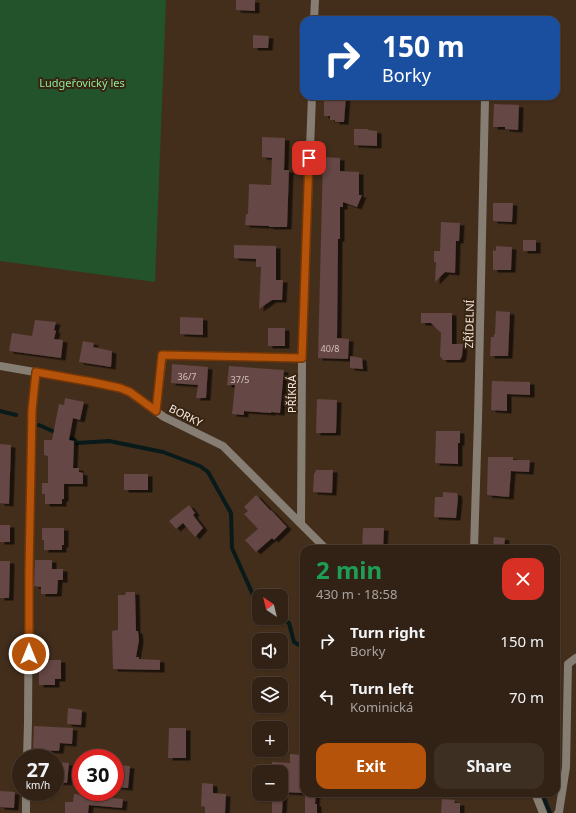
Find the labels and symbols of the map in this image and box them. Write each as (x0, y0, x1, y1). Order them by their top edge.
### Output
park label: Ludgeřovický les (39, 75, 125, 90)
pin (292, 141, 326, 175)
street label: ZŘÍDELNÍ (461, 299, 477, 349)
house number: 40/8 (321, 342, 339, 355)
house number: 36/7 (178, 370, 196, 383)
house number: 37/5 (231, 373, 249, 386)
street label: PŘÍKRÁ (284, 374, 299, 413)
street label: BORKY (167, 400, 206, 430)
north arrow (252, 589, 288, 625)
position arrow (8, 633, 50, 675)
speed limit sign: 30 (72, 749, 124, 801)

